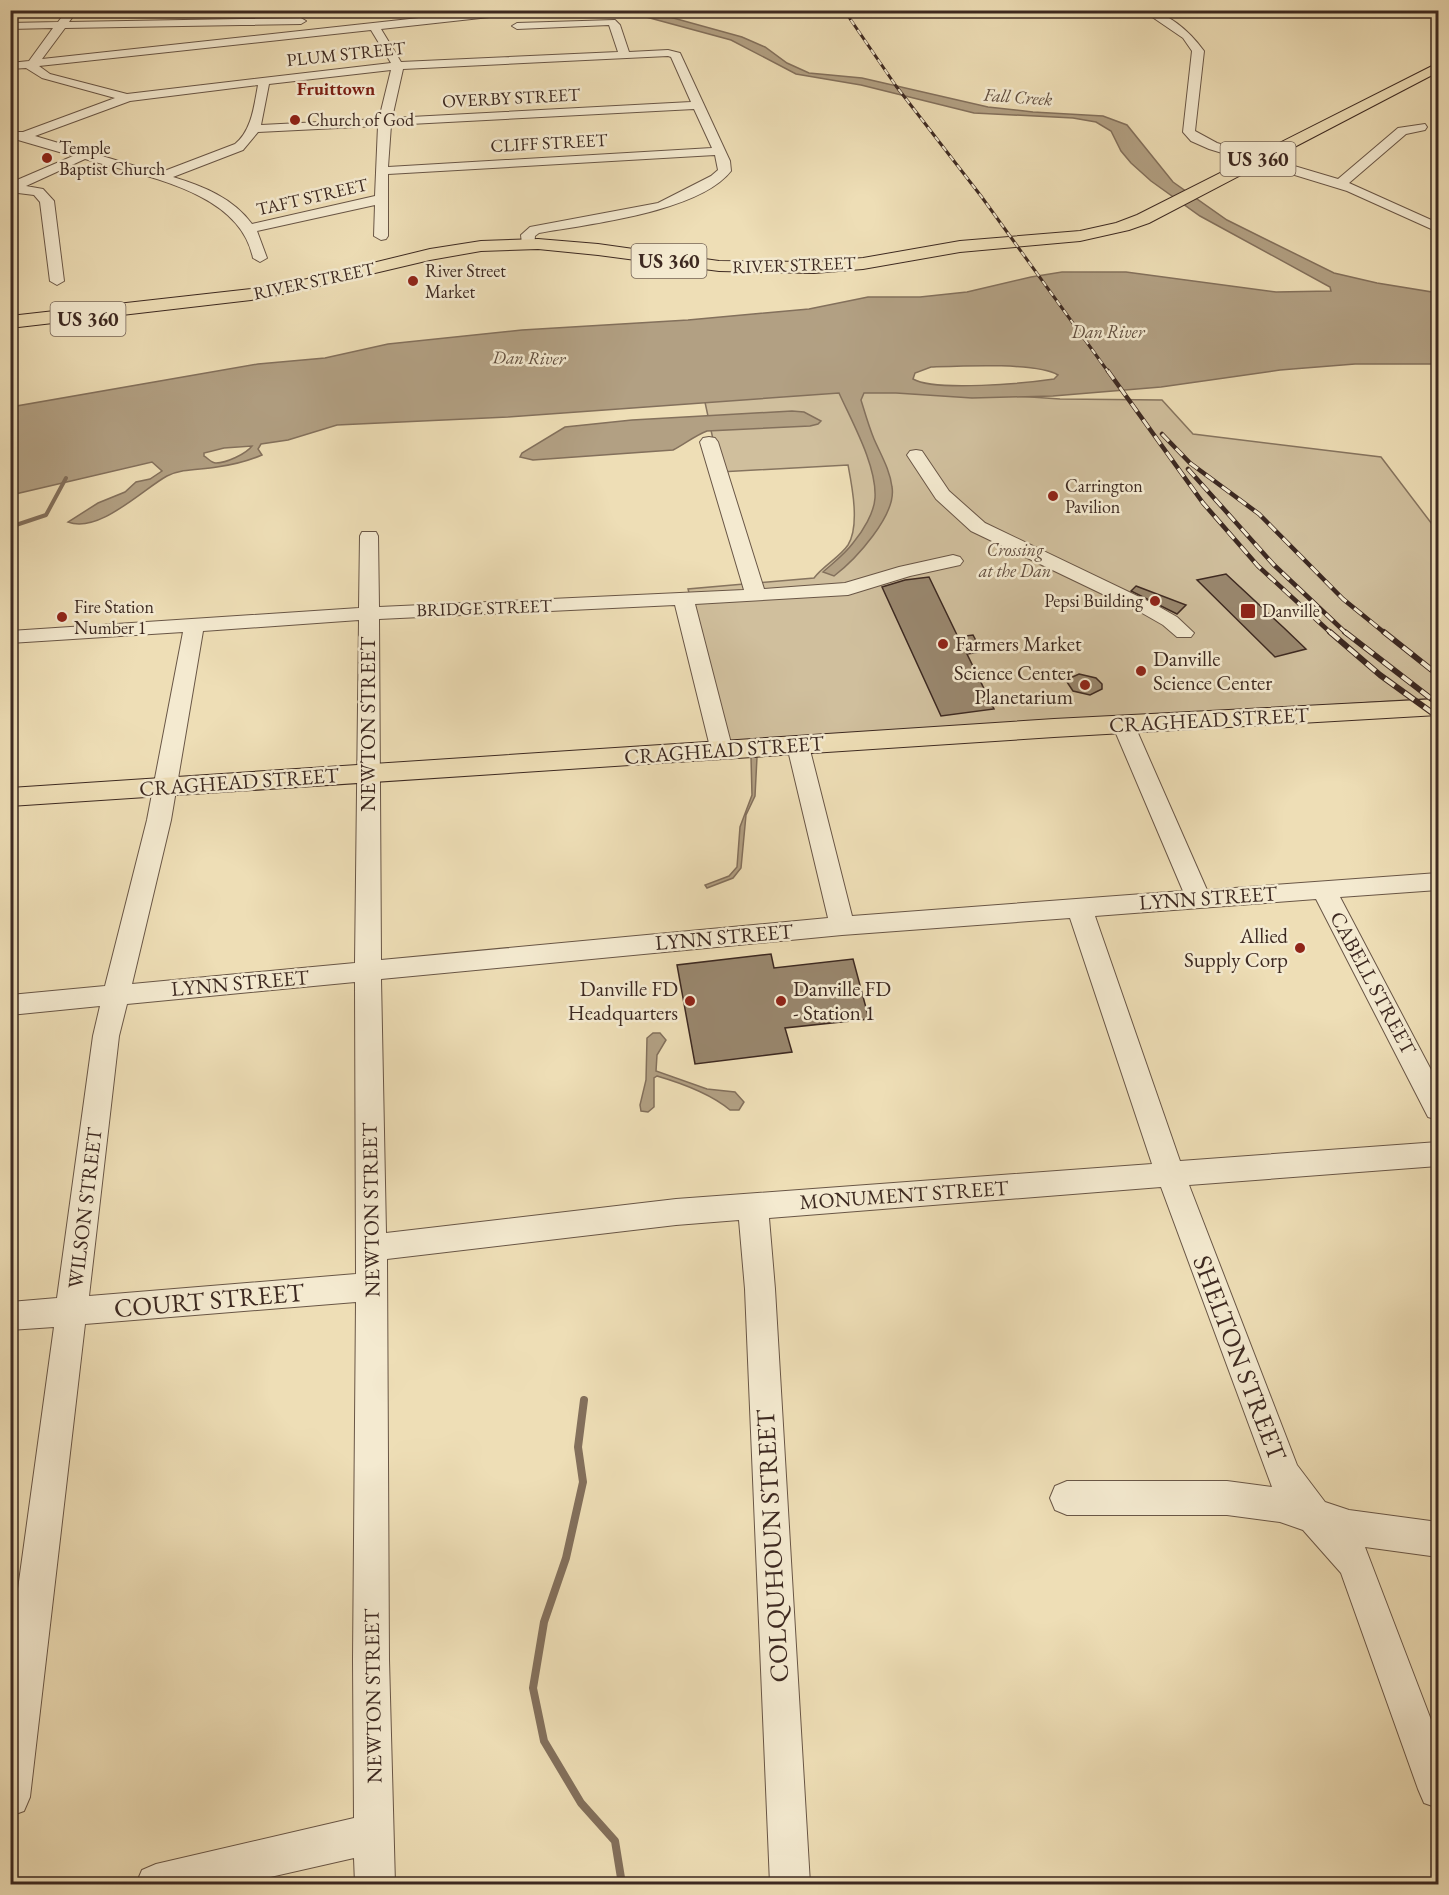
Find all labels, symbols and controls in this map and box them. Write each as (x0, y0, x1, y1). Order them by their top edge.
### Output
street label: PLUM STREET (285, 36, 407, 71)
district label: Fruittown (297, 77, 375, 100)
street label: OVERBY STREET (441, 82, 581, 113)
water label: Fall Creek (982, 83, 1053, 110)
place label: Church of God (307, 108, 415, 131)
marker: Church of God (288, 113, 302, 127)
street label: CLIFF STREET (490, 128, 609, 157)
place label: Temple Baptist Church (59, 136, 165, 180)
road number: US 360 (1220, 142, 1296, 176)
marker: Temple Baptist Church (40, 151, 54, 165)
street label: TAFT STREET (254, 172, 371, 220)
road number: US 360 (632, 244, 706, 278)
street label: RIVER STREET (732, 251, 857, 278)
street label: RIVER STREET (251, 256, 377, 305)
place label: River Street Market (425, 259, 506, 303)
marker: River Street Market (406, 274, 420, 288)
road number: US 360 (50, 302, 125, 336)
water label: Dan River (1070, 320, 1146, 343)
water label: Dan River (491, 345, 567, 370)
place label: Carrington Pavilion (1065, 474, 1143, 518)
marker: Carrington Pavilion (1046, 489, 1060, 503)
park label: Crossing at the Dan (978, 538, 1051, 582)
place label: Pepsi Building (1044, 589, 1143, 612)
street label: BRIDGE STREET (416, 594, 553, 621)
marker: Pepsi Building (1148, 594, 1162, 608)
place label: Fire Station Number 1 (74, 595, 154, 639)
place label: Danville (1262, 599, 1320, 622)
marker: Danville (1239, 602, 1257, 620)
marker: Fire Station Number 1 (55, 610, 69, 624)
place label: Farmers Market (955, 630, 1082, 657)
street label: NEWTON STREET (354, 636, 381, 811)
marker: Farmers Market (936, 637, 950, 651)
place label: Danville Science Center (1153, 645, 1272, 696)
place label: Science Center Planetarium (954, 659, 1073, 710)
marker: Danville Science Center (1134, 664, 1148, 678)
marker: Science Center Planetarium (1078, 678, 1092, 692)
street label: CRAGHEAD STREET (1108, 701, 1310, 738)
street label: CRAGHEAD STREET (623, 729, 826, 770)
street label: CRAGHEAD STREET (138, 761, 341, 802)
street label: LYNN STREET (1138, 879, 1279, 916)
street label: CABELL STREET (1324, 906, 1423, 1060)
street label: LYNN STREET (654, 917, 795, 956)
place label: Allied Supply Corp (1184, 922, 1288, 973)
marker: Allied Supply Corp (1293, 941, 1307, 955)
street label: LYNN STREET (170, 963, 311, 1002)
place label: Danville FD Headquarters (568, 975, 678, 1026)
place label: Danville FD - Station 1 (793, 975, 891, 1026)
marker: Danville FD Headquarters (683, 994, 697, 1008)
marker: Danville FD - Station 1 (774, 994, 788, 1008)
street label: NEWTON STREET (355, 1121, 386, 1298)
street label: WILSON STREET (61, 1125, 108, 1290)
street label: MONUMENT STREET (799, 1174, 1010, 1215)
street label: SHELTON STREET (1185, 1251, 1295, 1466)
street label: COURT STREET (112, 1275, 306, 1325)
street label: COLQUHOUN STREET (748, 1408, 796, 1683)
street label: NEWTON STREET (357, 1607, 388, 1784)

